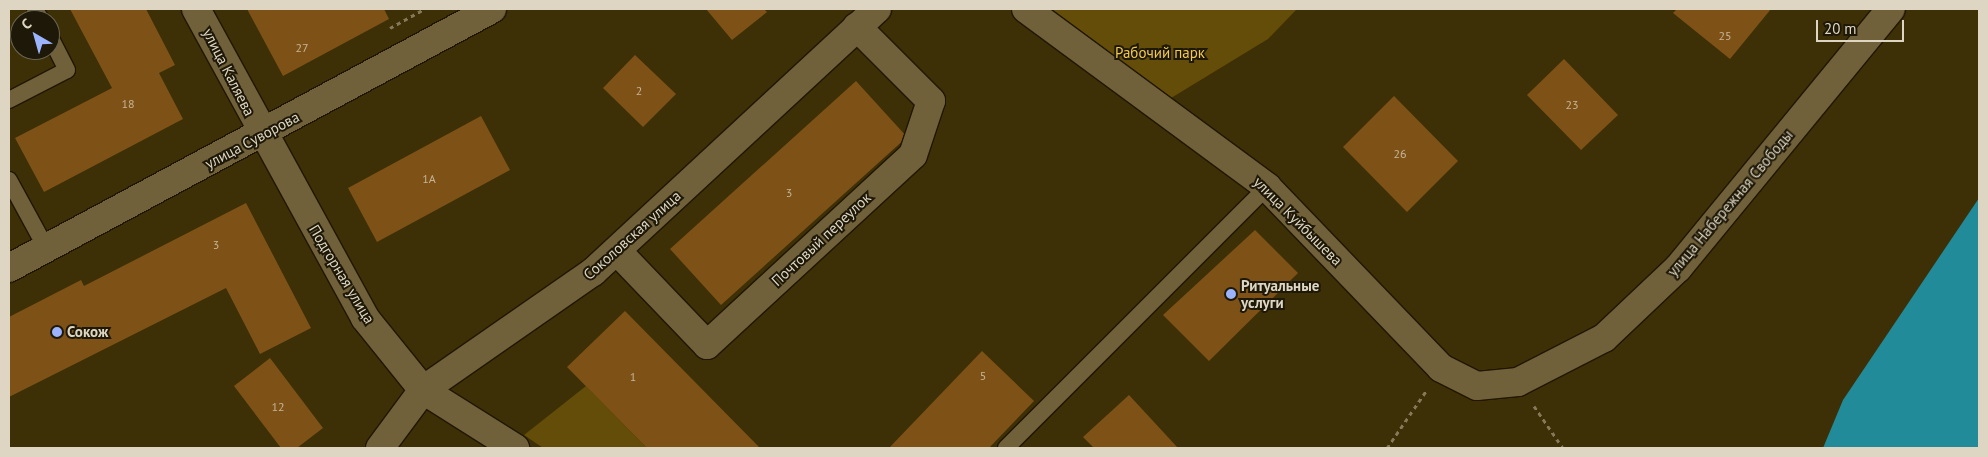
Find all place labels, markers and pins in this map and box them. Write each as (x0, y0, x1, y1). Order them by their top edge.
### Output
place label: Ритуальные услуги (1241, 276, 1319, 311)
marker: Ритуальные услуги (1225, 288, 1237, 300)
place label: Сокож (67, 323, 108, 341)
marker: Сокож (51, 326, 63, 338)

